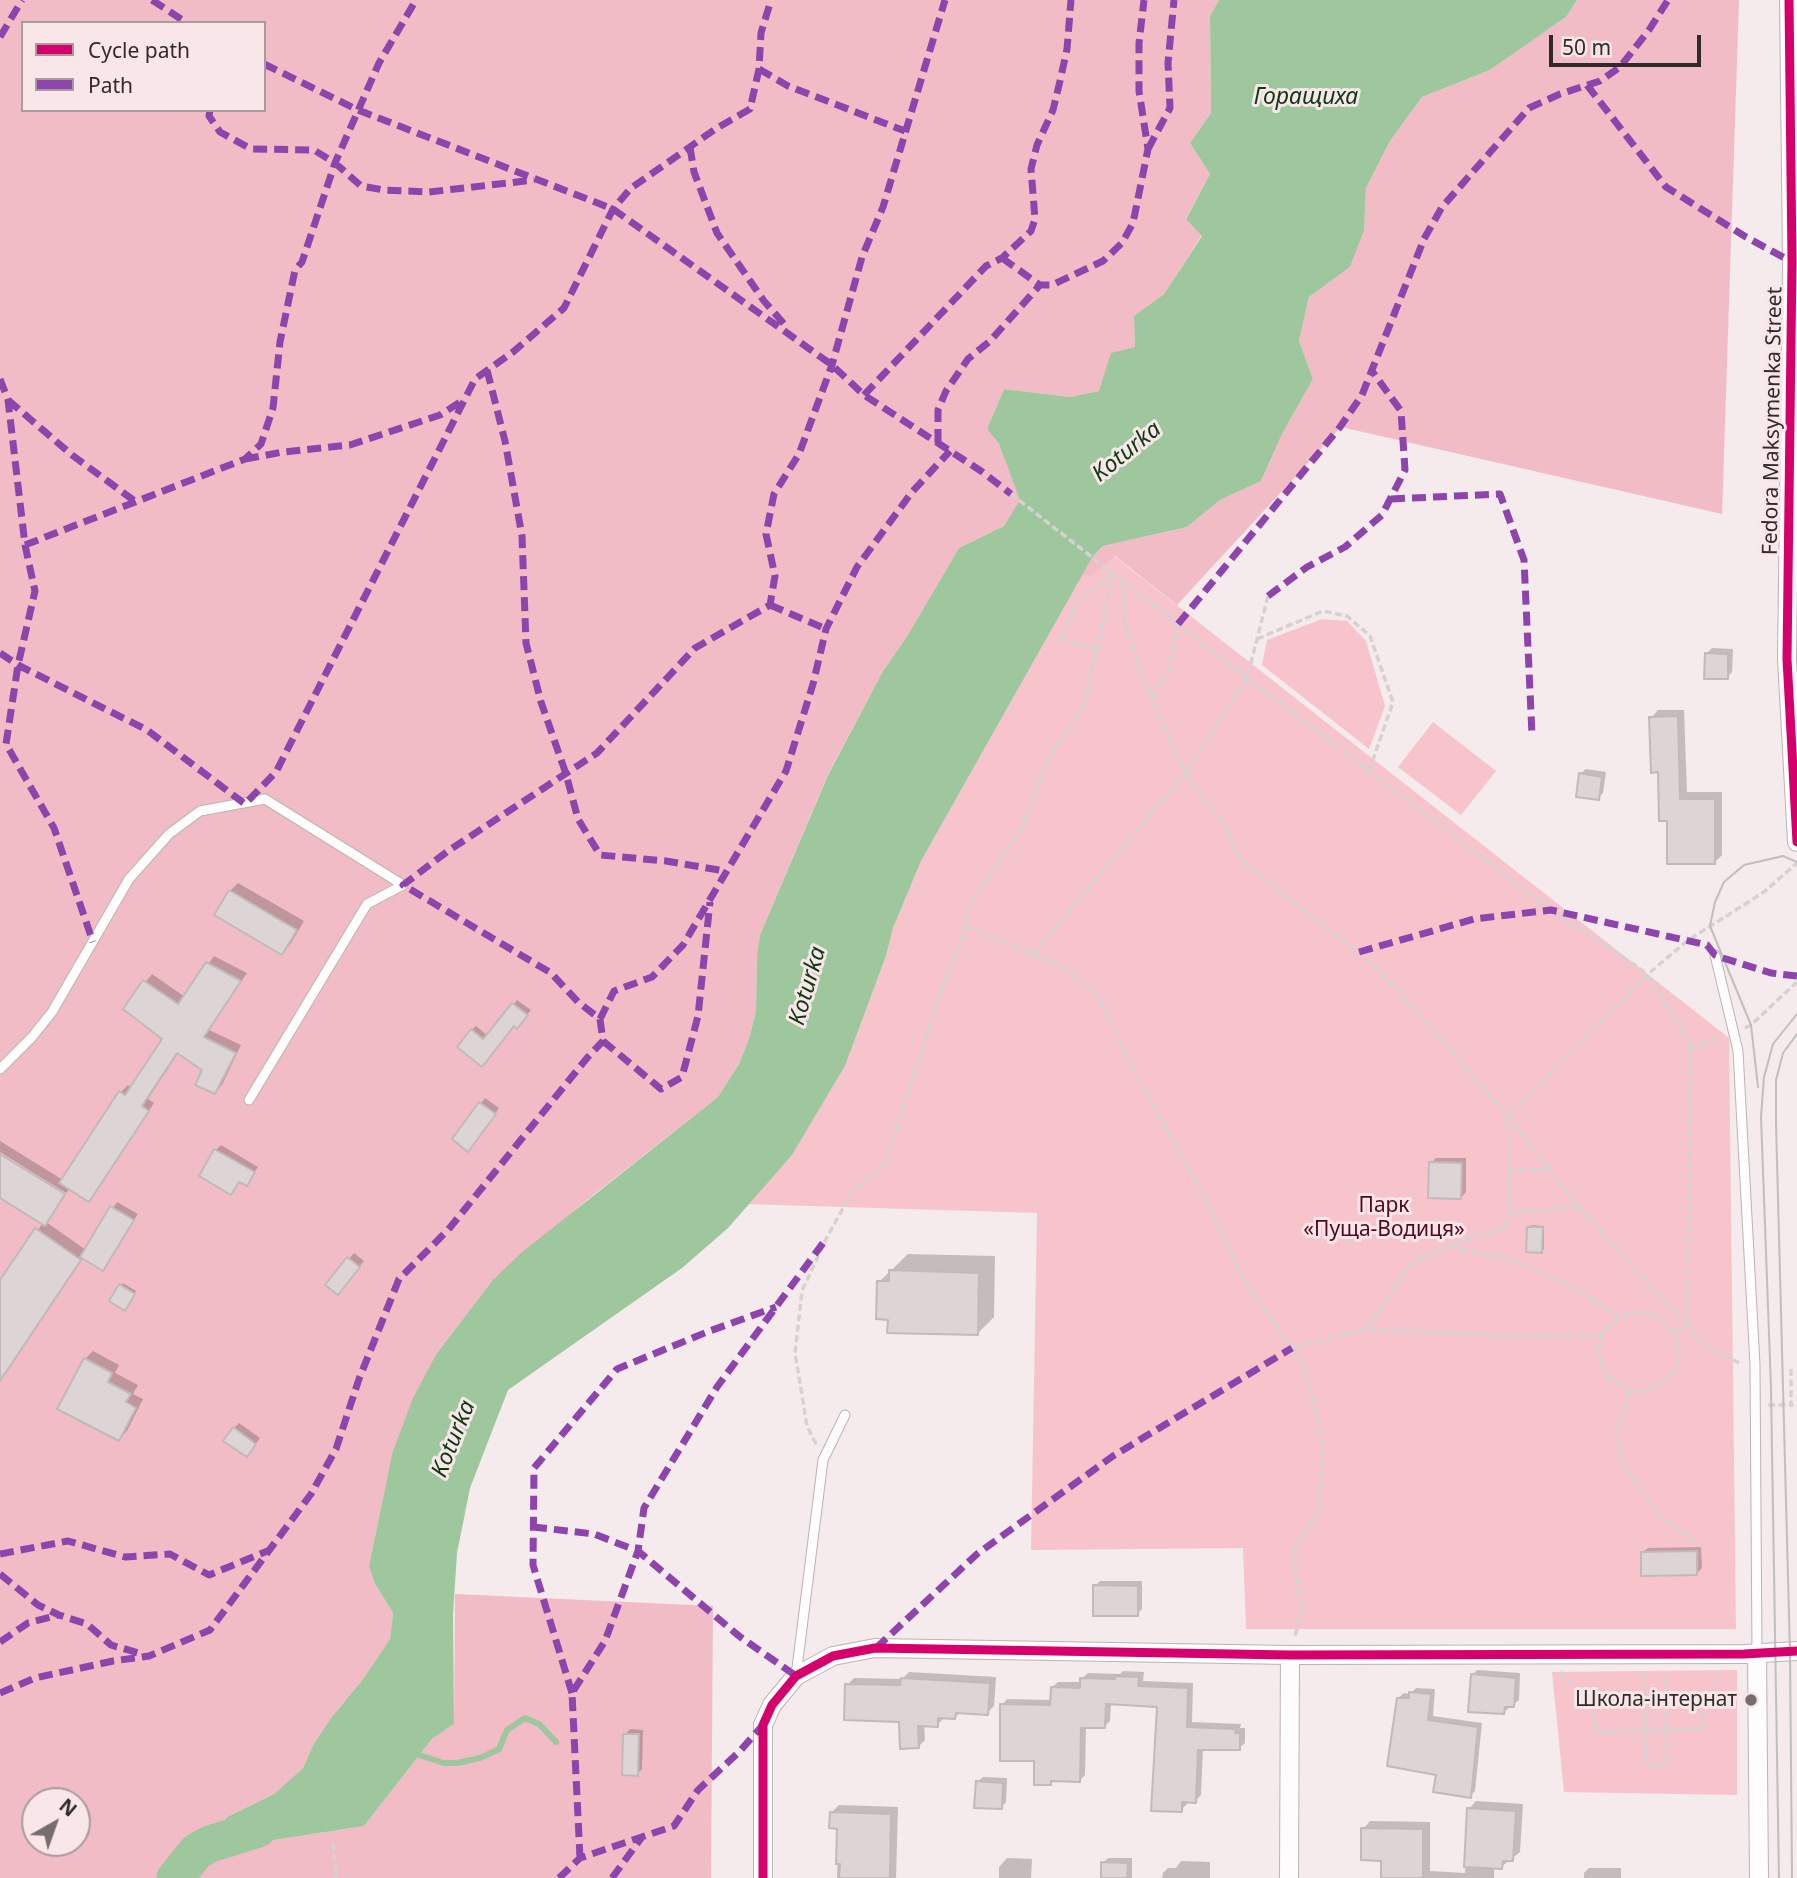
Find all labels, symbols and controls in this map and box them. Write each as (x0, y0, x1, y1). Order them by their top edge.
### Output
legend (21, 21, 266, 112)
scale bar (1552, 21, 1704, 65)
text: 50 m (1562, 33, 1611, 61)
text: Cycle path (88, 36, 190, 64)
text: Path (88, 71, 133, 99)
water label: Горащиха (1254, 83, 1358, 111)
street label: Fedora Maksymenka Street (1758, 287, 1788, 555)
water label: Koturka (1087, 416, 1167, 488)
water label: Koturka (784, 944, 832, 1028)
park label: Парк «Пуща-Водиця» (1303, 1193, 1465, 1243)
water label: Koturka (426, 1397, 482, 1481)
place label: Школа-інтернат (1575, 1687, 1737, 1713)
marker: Школа-інтернат (1743, 1692, 1759, 1708)
north arrow (21, 1787, 91, 1857)
text: N (54, 1793, 82, 1822)

